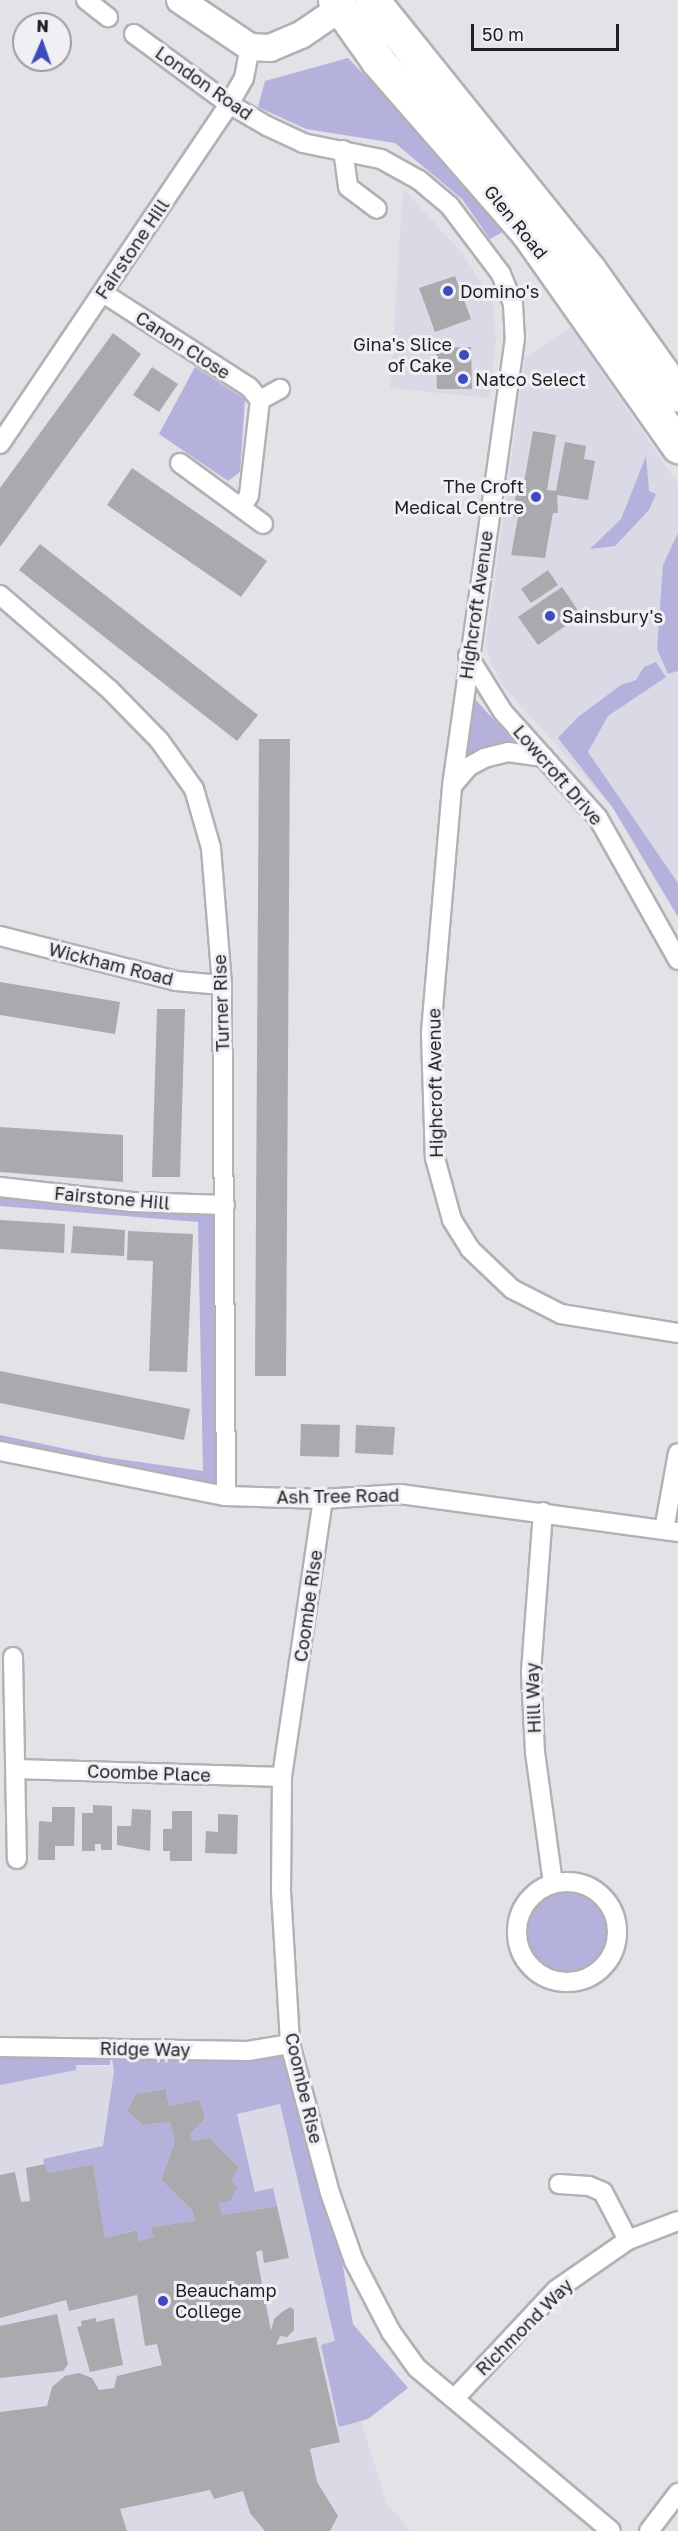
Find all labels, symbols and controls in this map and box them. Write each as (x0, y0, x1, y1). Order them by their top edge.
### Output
north arrow (12, 12, 72, 72)
scale bar (474, 12, 622, 50)
text: N (36, 16, 49, 36)
text: 50 m (482, 23, 524, 45)
street label: London Road (151, 42, 257, 124)
street label: Glen Road (480, 181, 552, 263)
street label: Fairstone Hill (91, 195, 173, 303)
place label: Domino's (460, 280, 539, 302)
marker: Domino's (441, 284, 455, 298)
street label: Canon Close (132, 306, 234, 384)
place label: Gina's Slice of Cake (353, 334, 452, 376)
marker: Gina's Slice of Cake (457, 348, 471, 362)
place label: Natco Select (475, 368, 586, 390)
marker: Natco Select (456, 372, 470, 386)
place label: The Croft Medical Centre (394, 476, 524, 518)
marker: The Croft Medical Centre (529, 490, 543, 504)
street label: Highcroft Avenue (455, 529, 497, 681)
place label: Sainsbury's (562, 605, 663, 627)
marker: Sainsbury's (543, 609, 557, 623)
street label: Lowcroft Drive (509, 721, 607, 829)
street label: Wickham Road (46, 938, 176, 990)
street label: Turner Rise (209, 954, 233, 1052)
street label: Highcroft Avenue (423, 1008, 447, 1158)
street label: Fairstone Hill (53, 1182, 171, 1214)
street label: Ash Tree Road (276, 1484, 400, 1508)
street label: Coombe Rise (289, 1549, 327, 1663)
street label: Hill Way (521, 1662, 545, 1734)
street label: Coombe Place (87, 1760, 211, 1786)
street label: Coombe Rise (281, 2031, 327, 2145)
street label: Ridge Way (100, 2037, 190, 2061)
street label: Richmond Way (471, 2274, 577, 2380)
place label: Beauchamp College (175, 2280, 277, 2322)
marker: Beauchamp College (156, 2294, 170, 2308)

